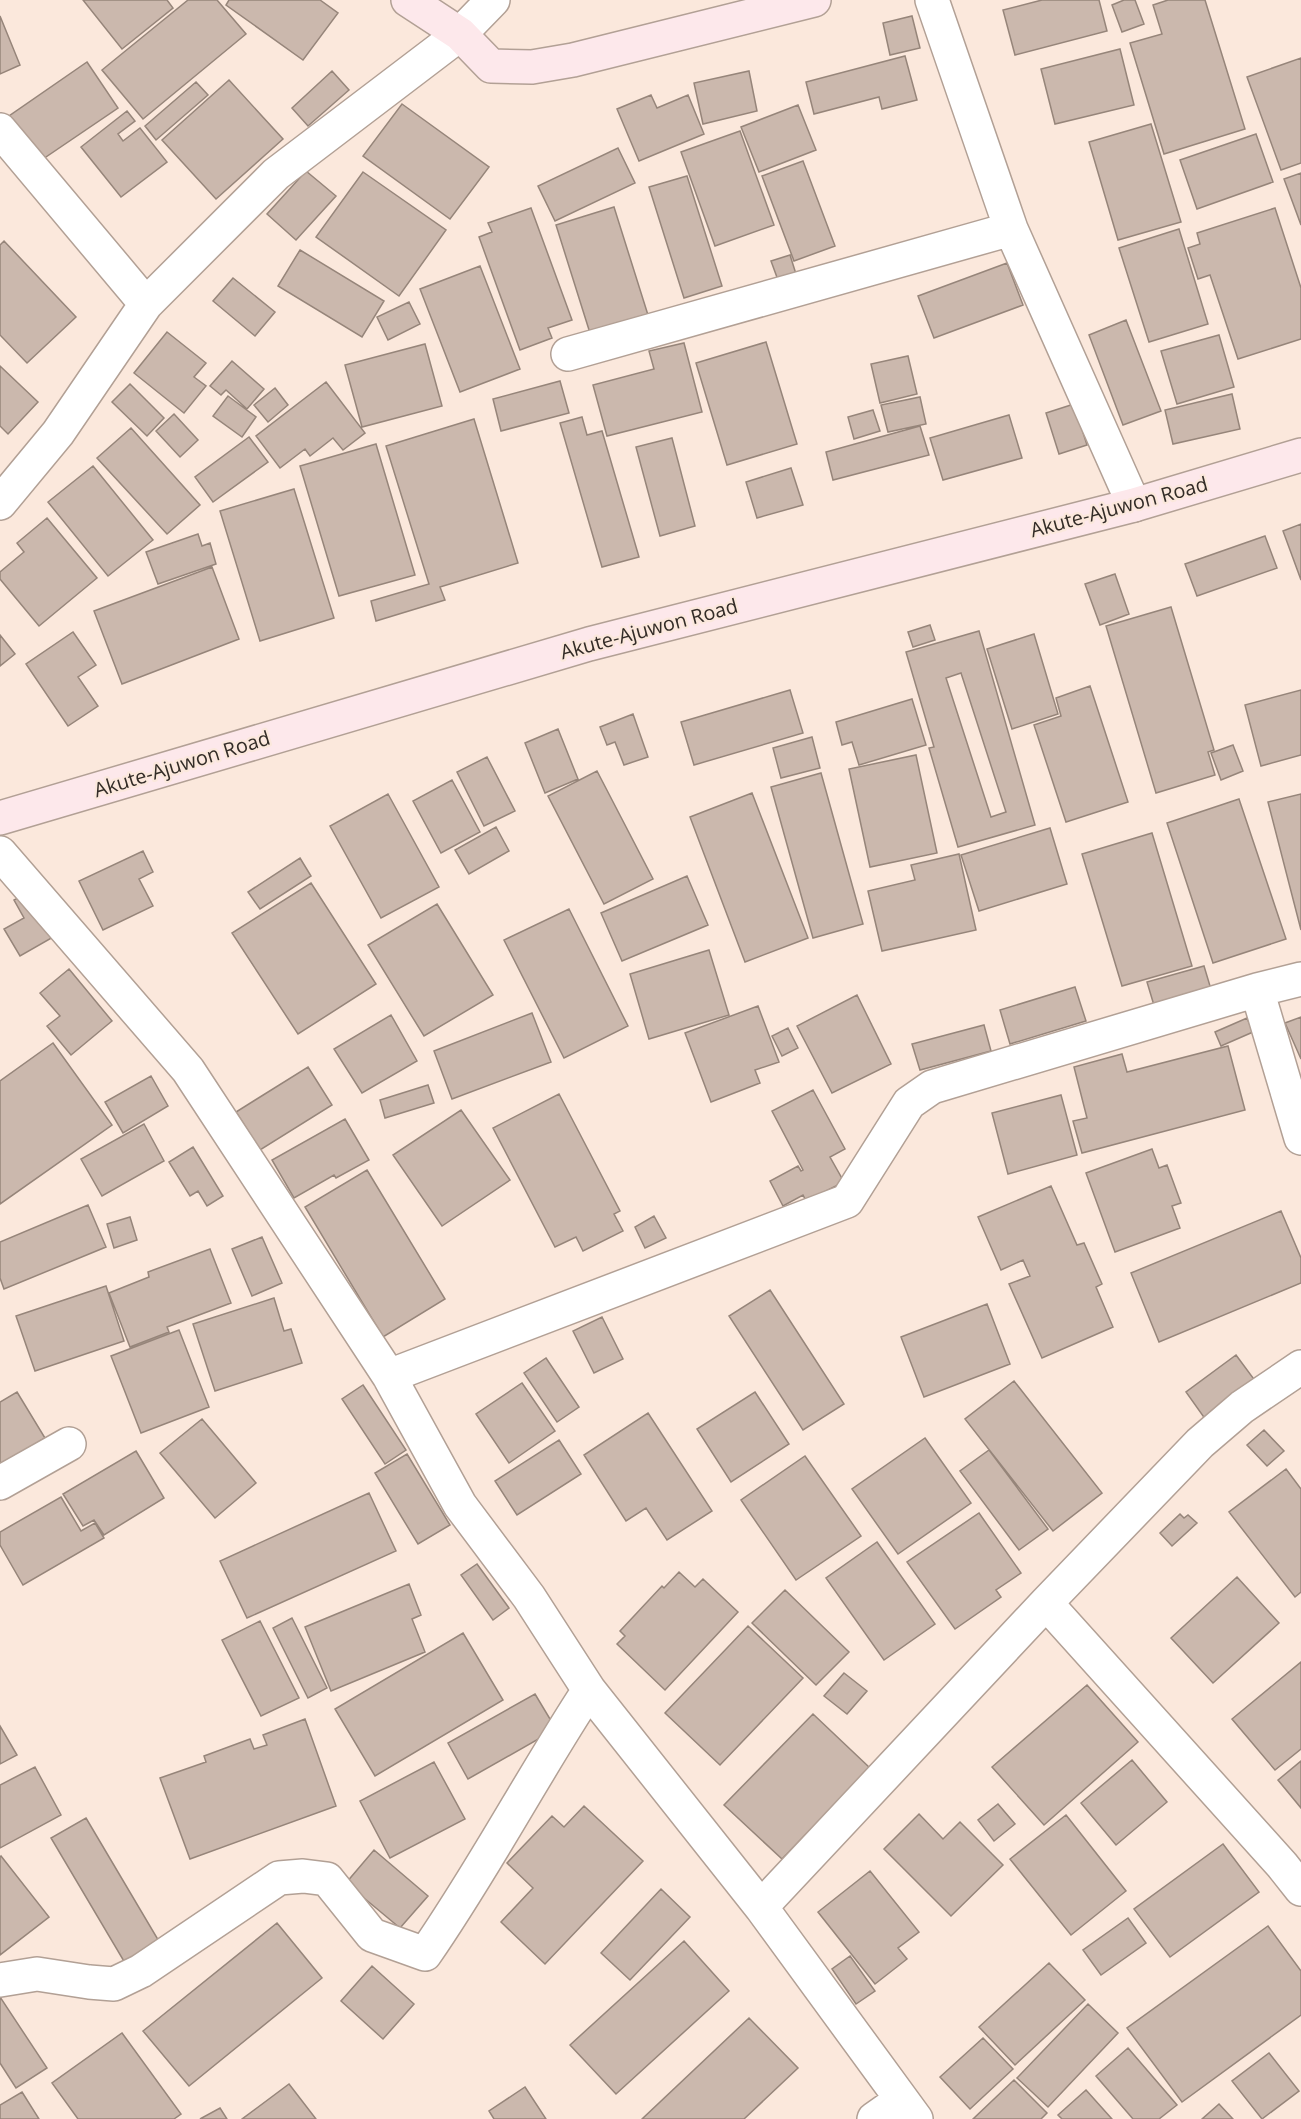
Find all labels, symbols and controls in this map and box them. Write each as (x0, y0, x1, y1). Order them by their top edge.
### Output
street label: Akute-Ajuwon Road (1027, 470, 1211, 543)
street label: Akute-Ajuwon Road (557, 592, 741, 665)
street label: Akute-Ajuwon Road (90, 724, 273, 803)

